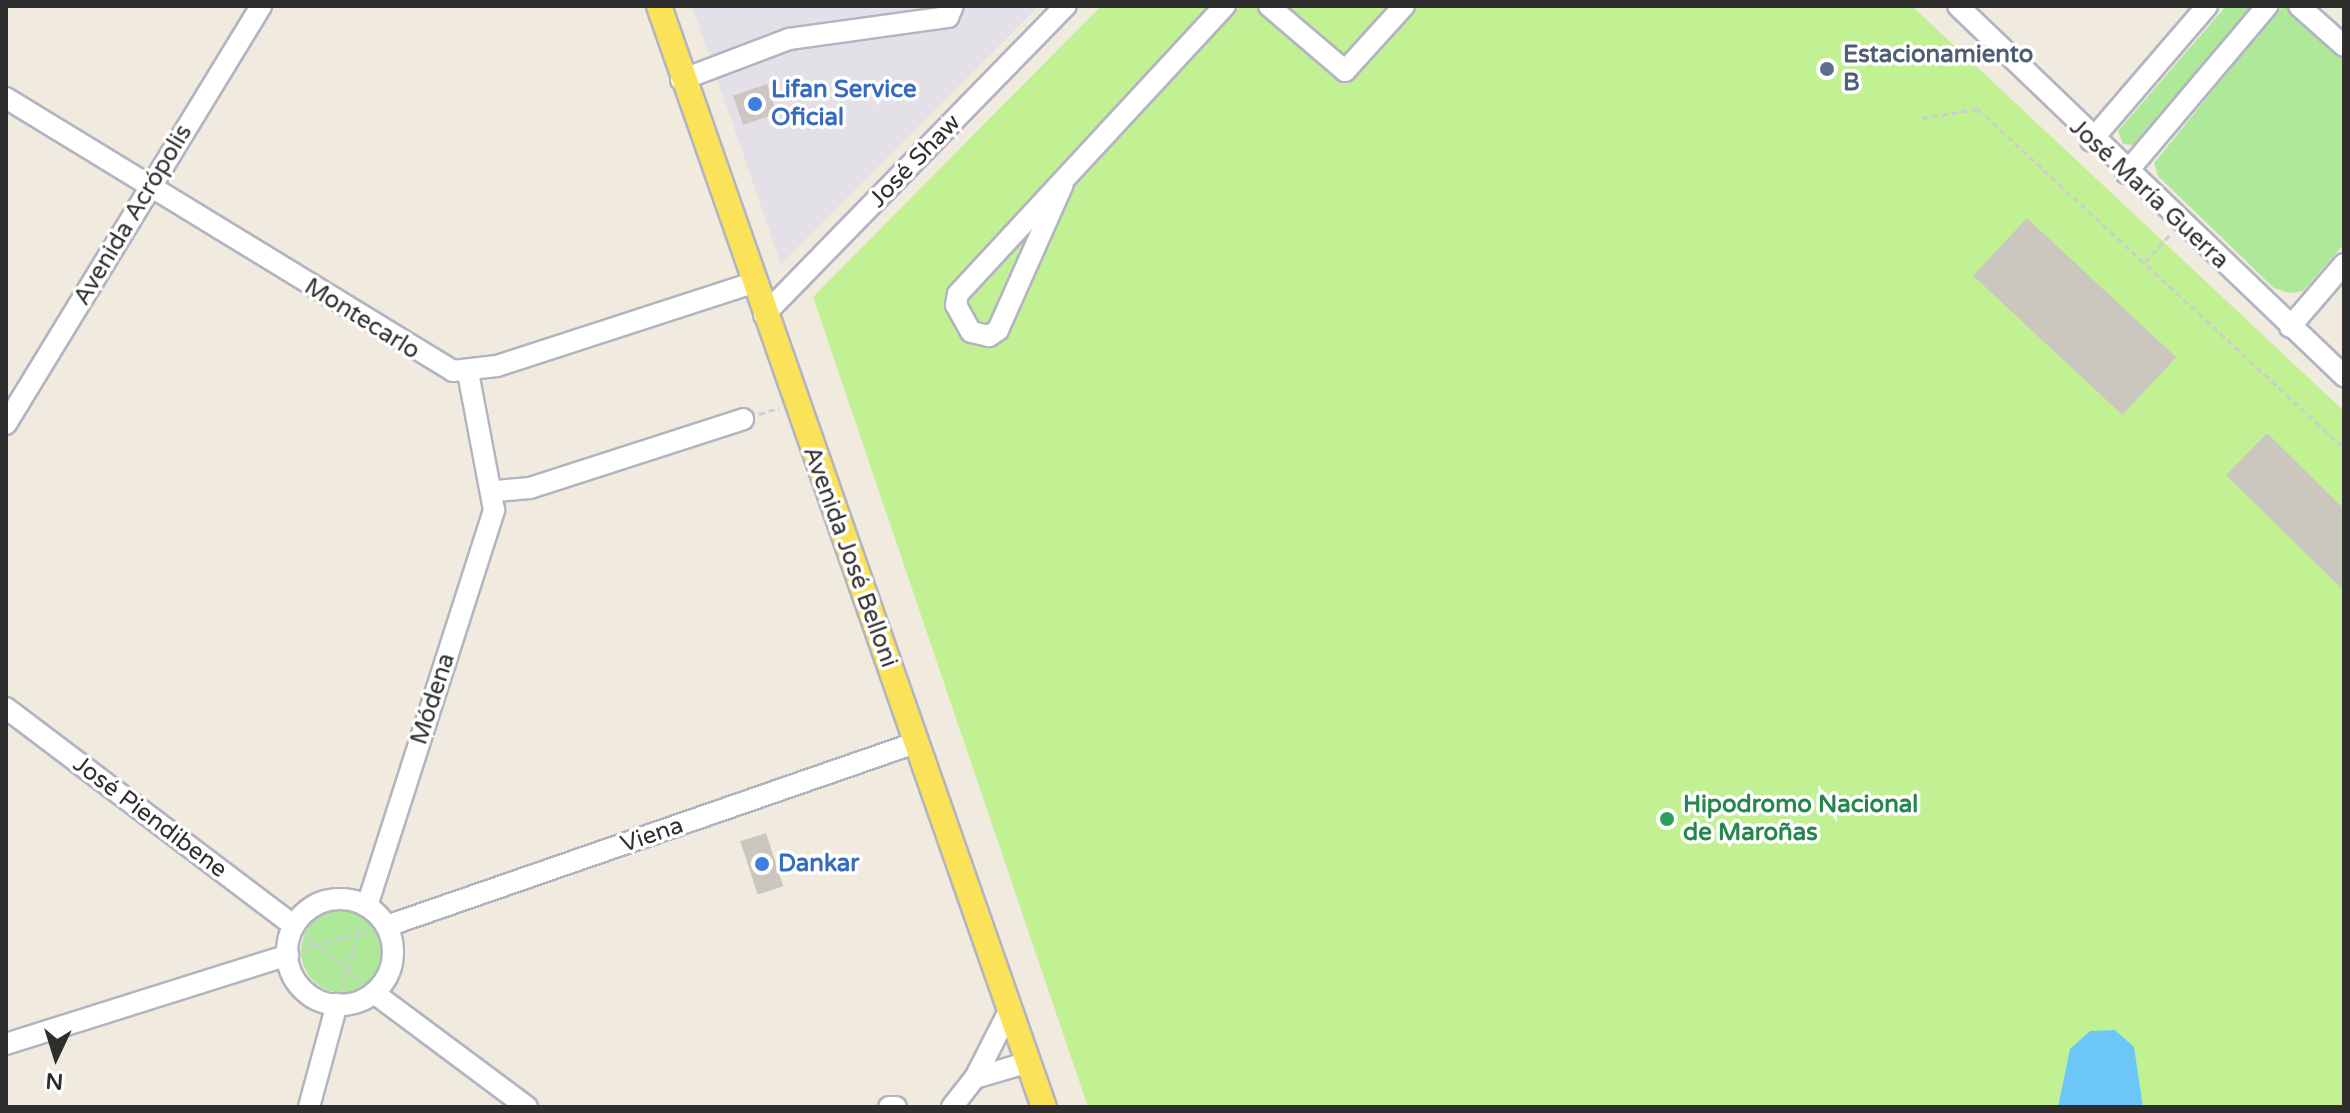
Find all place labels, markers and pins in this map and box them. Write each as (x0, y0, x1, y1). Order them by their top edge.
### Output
place label: Estacionamiento B (1843, 41, 2033, 97)
marker: Estacionamiento B (1818, 60, 1836, 78)
place label: Lifan Service Oficial (771, 76, 916, 132)
marker: Lifan Service Oficial (746, 95, 764, 113)
place label: Hipodromo Nacional de Maroñas (1683, 791, 1918, 847)
marker: Hipodromo Nacional de Maroñas (1658, 810, 1676, 828)
place label: Dankar (778, 850, 859, 878)
marker: Dankar (753, 855, 771, 873)

